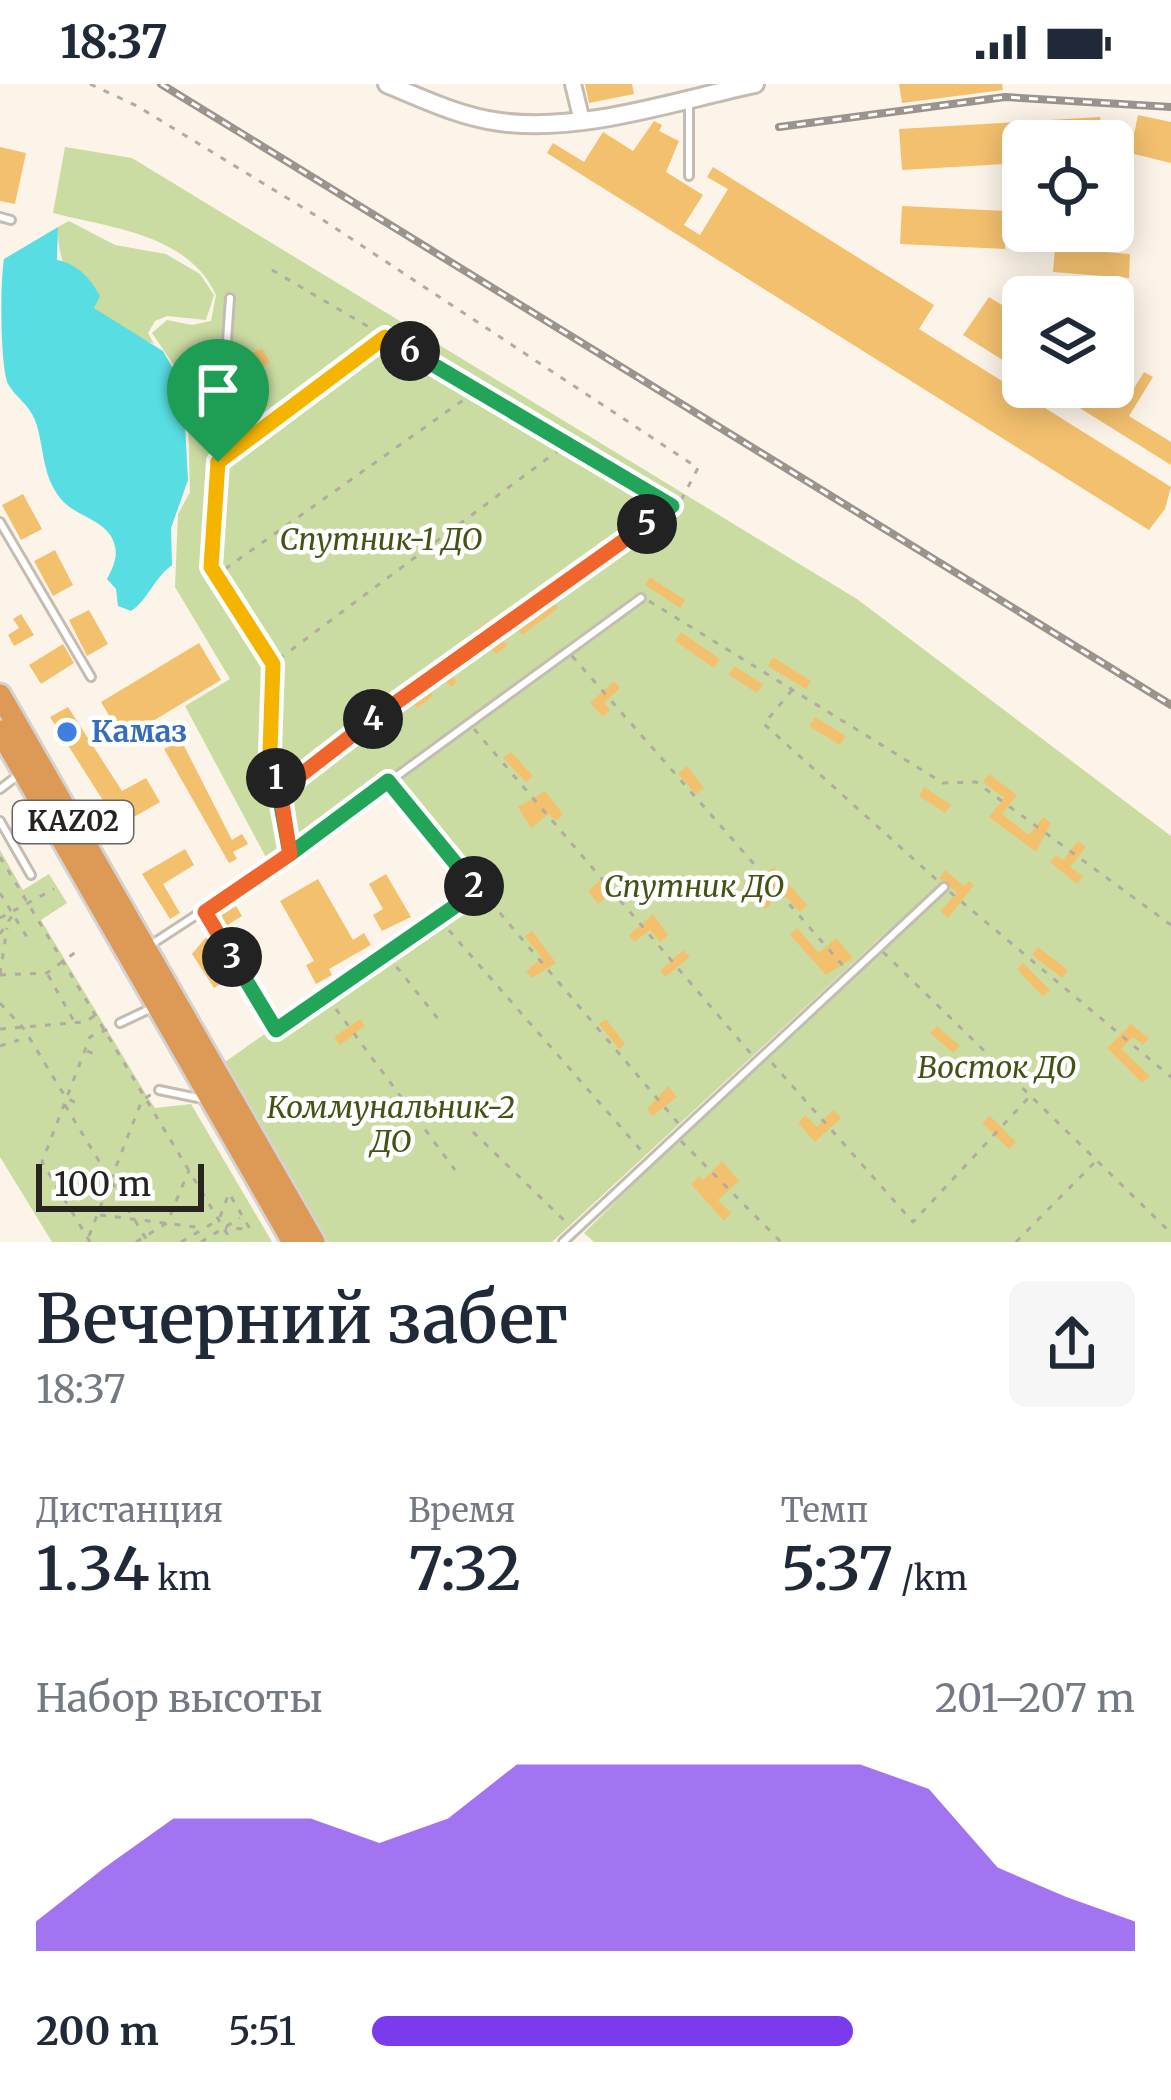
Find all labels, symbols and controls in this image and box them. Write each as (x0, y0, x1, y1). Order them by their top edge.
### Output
text: 18:37 (60, 14, 168, 70)
map controls (1002, 120, 1134, 408)
button: locate (1002, 120, 1134, 252)
button: layers (1002, 276, 1134, 408)
pin: 6 (380, 321, 440, 381)
text: 6 (400, 330, 420, 371)
pin (167, 339, 269, 462)
icon: arrive (185, 357, 251, 423)
pin: 5 (617, 494, 677, 554)
text: 5 (637, 503, 657, 544)
park label: Спутник-1 ДО (280, 520, 482, 558)
pin: 4 (343, 689, 403, 749)
text: 4 (363, 698, 383, 739)
place label: Камаз (91, 712, 187, 750)
marker: Камаз (54, 719, 80, 745)
pin: 1 (246, 748, 306, 808)
text: 1 (268, 757, 284, 798)
road number: KAZ02 (13, 801, 133, 843)
pin: 2 (444, 856, 504, 916)
text: 2 (464, 865, 484, 906)
park label: Спутник ДО (604, 867, 784, 905)
pin: 3 (202, 927, 262, 987)
text: 3 (223, 936, 241, 977)
park label: Восток ДО (918, 1048, 1076, 1086)
park label: Коммунальник-2 ДО (267, 1088, 515, 1160)
scale bar (36, 1158, 204, 1211)
text: 100 m (54, 1164, 151, 1205)
text: Вечерний забег (36, 1278, 568, 1361)
button: share (1009, 1281, 1135, 1407)
text: 18:37 (36, 1365, 126, 1414)
text: Дистанция (36, 1490, 223, 1531)
text: Время (408, 1490, 515, 1531)
text: Темп (781, 1490, 868, 1531)
text: 1.34 (36, 1531, 150, 1606)
text: 7:32 (408, 1531, 522, 1606)
text: 5:37 (781, 1531, 893, 1606)
text: km (150, 1558, 211, 1599)
text: /km (893, 1558, 967, 1599)
text: Набор высоты (36, 1674, 323, 1723)
text: 201–207 m (935, 1674, 1135, 1723)
text: 200 m (36, 2007, 159, 2056)
text: 5:51 (228, 2007, 296, 2056)

